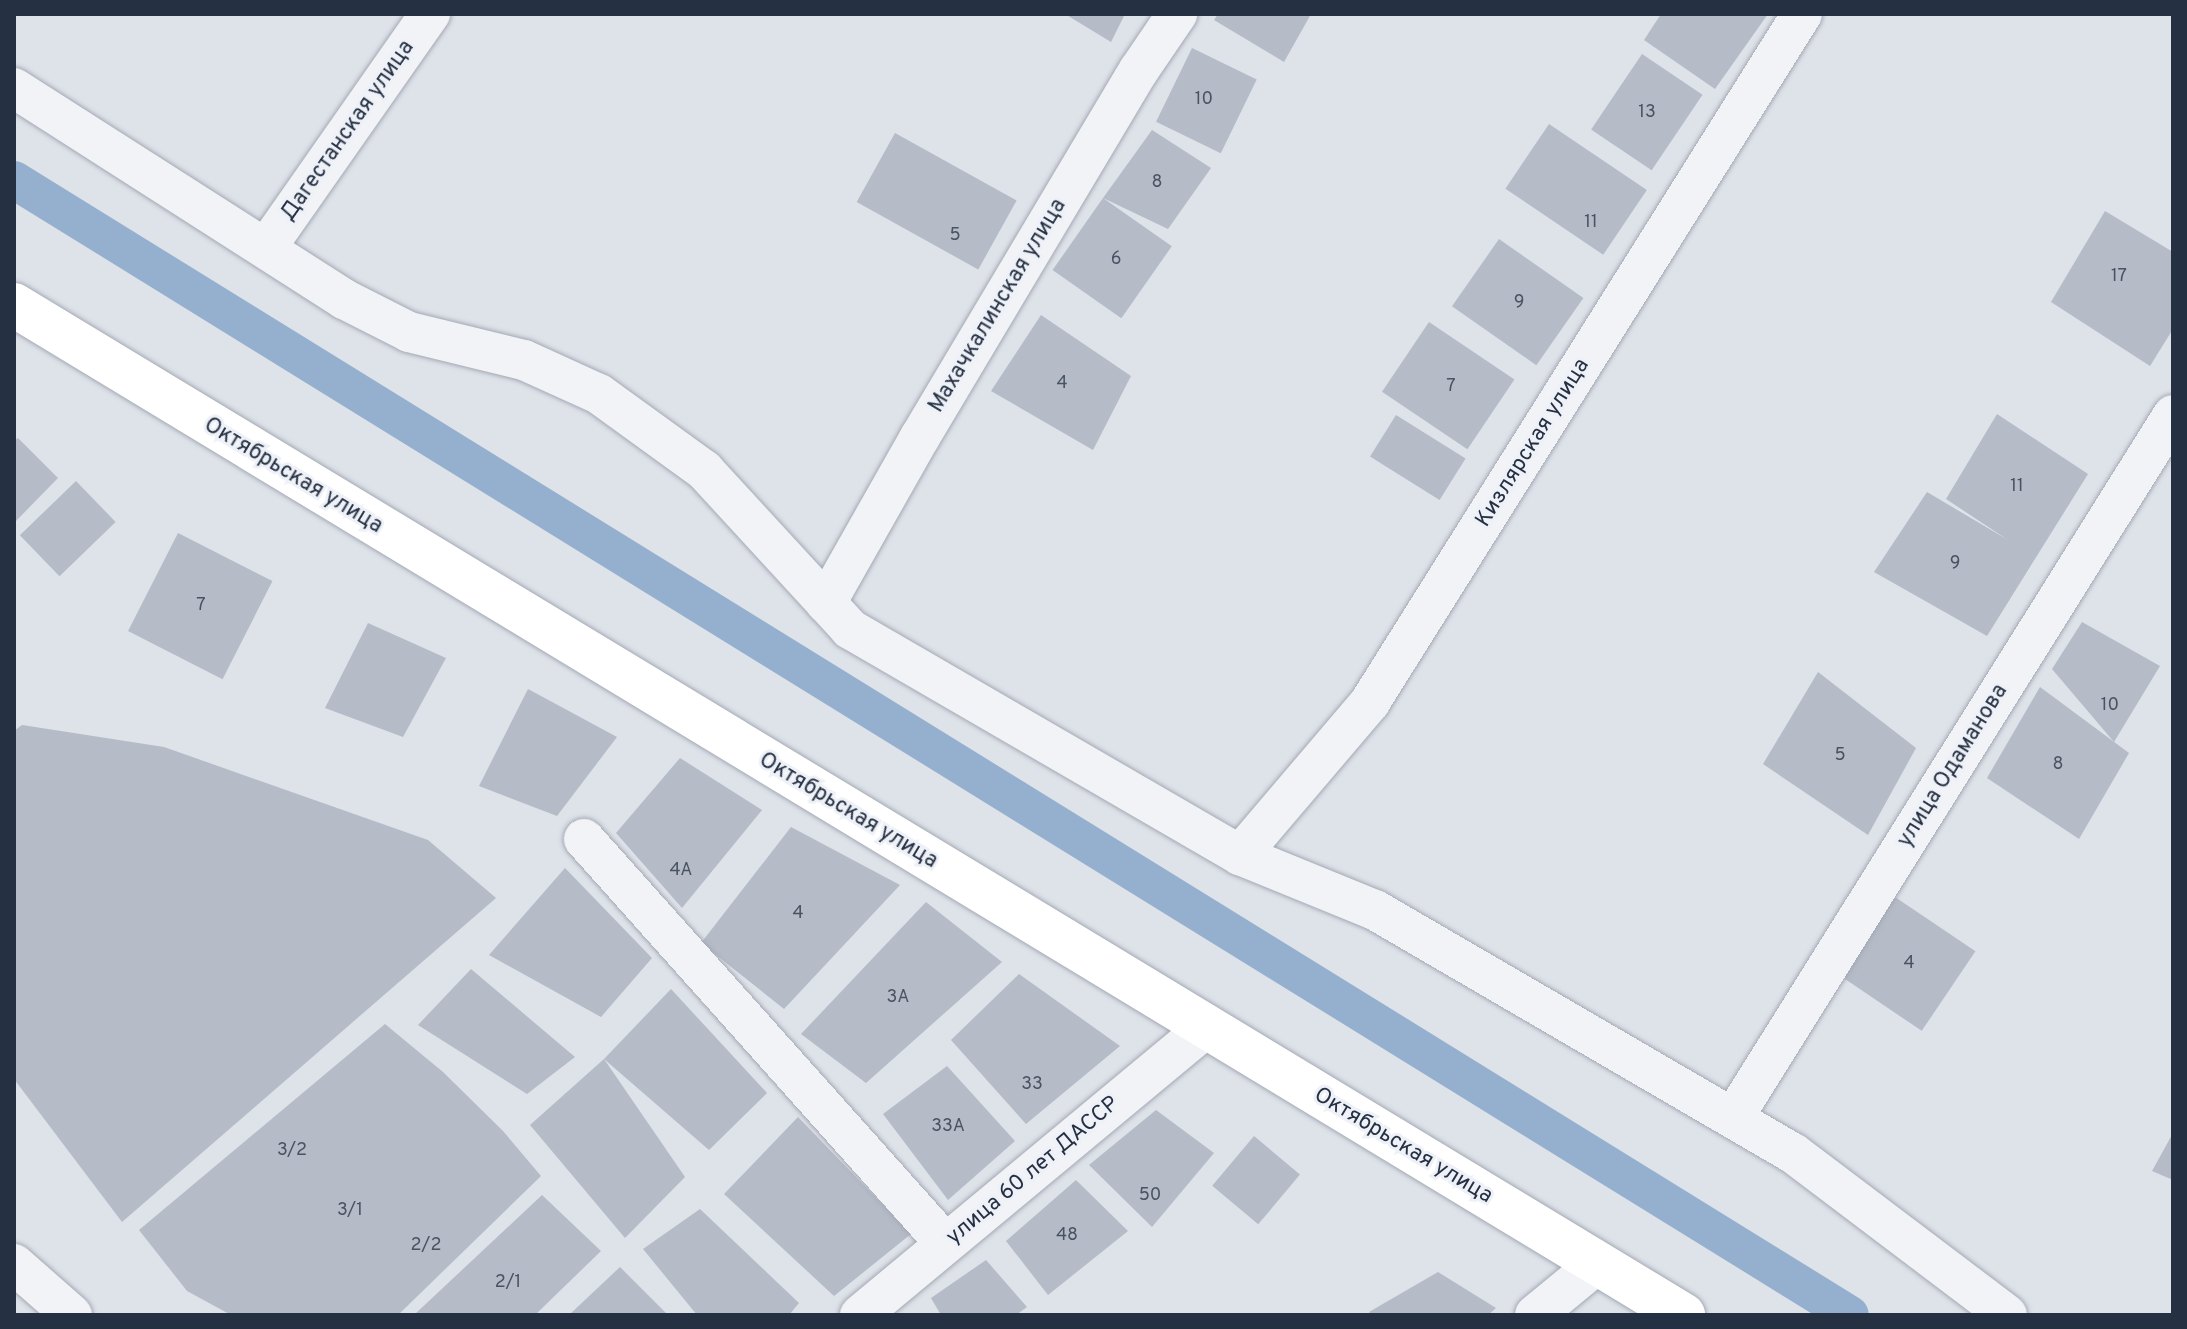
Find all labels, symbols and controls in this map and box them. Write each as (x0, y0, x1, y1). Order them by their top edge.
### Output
street label: Дагестанская улица (276, 36, 420, 226)
house number: 10 (1195, 89, 1213, 111)
house number: 13 (1638, 102, 1656, 124)
house number: 8 (1152, 172, 1162, 194)
street label: Махачкалинская улица (924, 194, 1072, 418)
house number: 11 (1584, 212, 1598, 234)
house number: 5 (949, 225, 961, 247)
house number: 6 (1111, 249, 1121, 271)
house number: 17 (2111, 266, 2127, 288)
house number: 9 (1514, 292, 1524, 314)
street label: Кизлярская улица (1470, 354, 1596, 532)
house number: 4 (1056, 373, 1068, 395)
house number: 7 (1446, 376, 1456, 398)
street label: Октябрьская улица (199, 412, 387, 540)
house number: 11 (2010, 476, 2024, 498)
house number: 9 (1950, 553, 1960, 575)
house number: 7 (196, 595, 206, 617)
street label: улица Одаманова (1892, 680, 2014, 852)
house number: 10 (2101, 695, 2119, 717)
house number: 5 (1834, 745, 1846, 767)
street label: Октябрьская улица (754, 747, 942, 875)
house number: 8 (2053, 754, 2063, 776)
house number: 4А (669, 860, 693, 882)
house number: 4 (792, 903, 804, 925)
house number: 4 (1903, 953, 1915, 975)
house number: 3А (887, 987, 909, 1009)
house number: 33 (1021, 1074, 1043, 1096)
street label: Октябрьская улица (1309, 1082, 1497, 1210)
street label: улица 60 лет ДАССР (941, 1091, 1125, 1251)
house number: 33А (931, 1116, 965, 1138)
house number: 3/2 (277, 1140, 307, 1162)
house number: 50 (1139, 1185, 1161, 1207)
house number: 3/1 (337, 1200, 363, 1222)
house number: 48 (1056, 1225, 1078, 1247)
house number: 2/2 (411, 1235, 441, 1257)
house number: 2/1 (495, 1272, 521, 1294)

